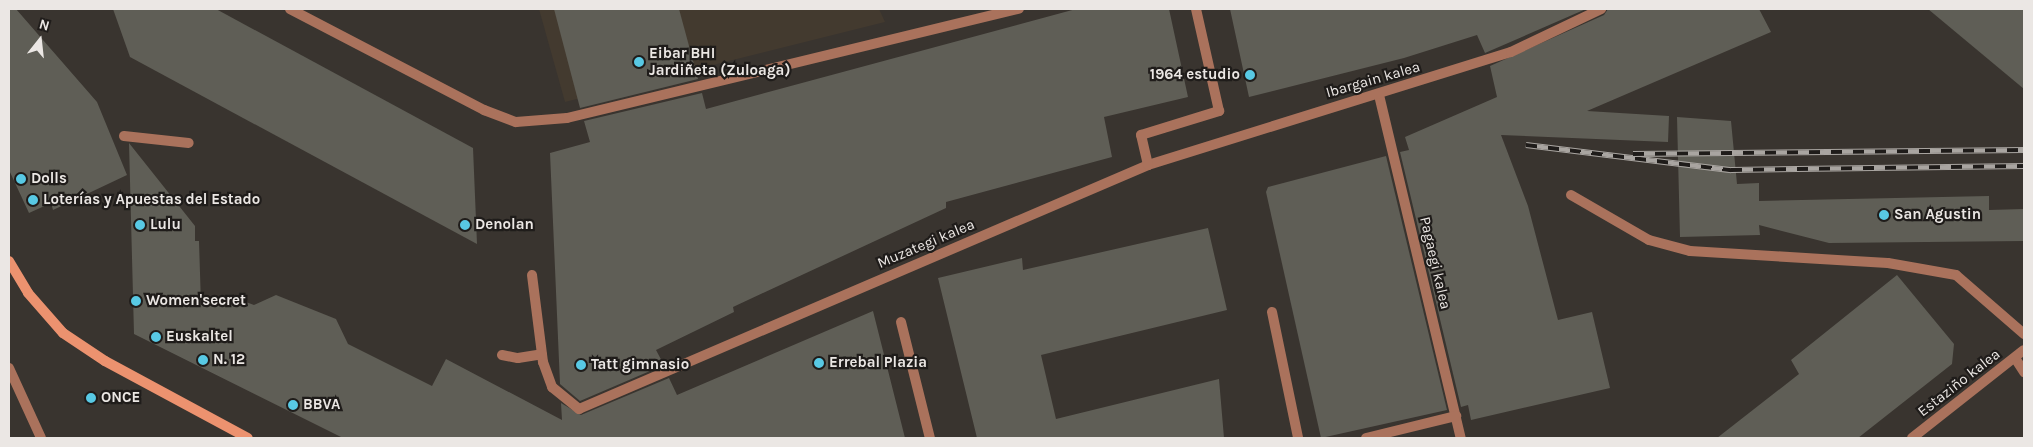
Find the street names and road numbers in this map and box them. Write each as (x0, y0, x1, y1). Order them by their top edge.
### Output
street label: Ibargain kalea (1324, 58, 1422, 102)
street label: Muzategi kalea (875, 215, 977, 273)
street label: Pagaegi kalea (1416, 215, 1454, 311)
street label: Estaziño kalea (1914, 345, 2004, 421)

